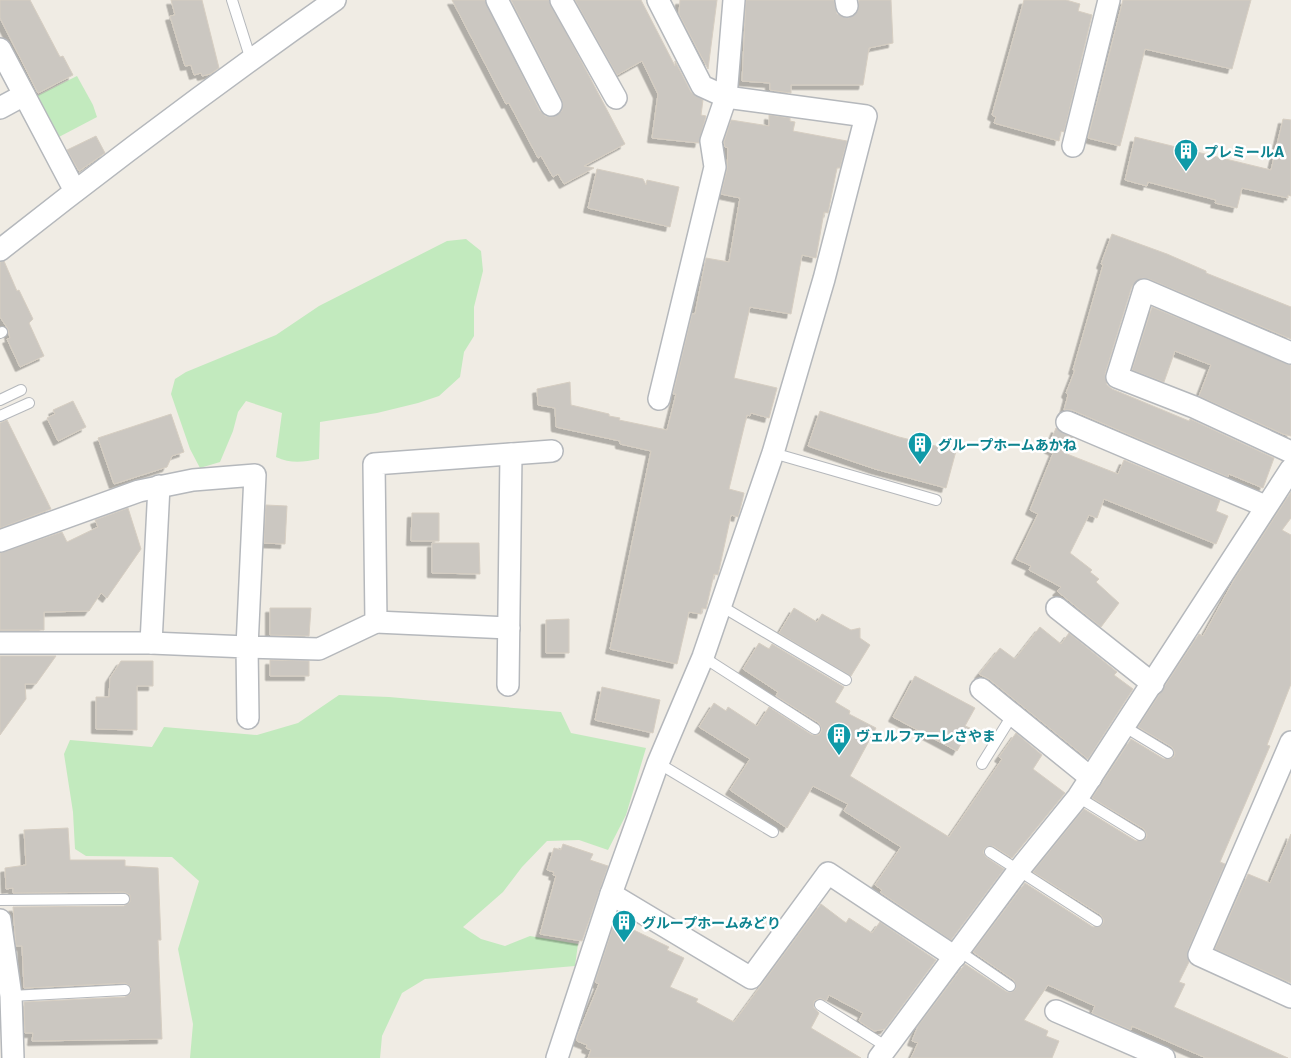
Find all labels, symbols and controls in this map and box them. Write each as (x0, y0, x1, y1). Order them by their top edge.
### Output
building icon: プレミールA (1173, 138, 1199, 172)
place label: プレミールA (1204, 143, 1285, 160)
building icon: グループホームあかね (907, 431, 933, 465)
place label: グループホームあかね (938, 436, 1077, 453)
building icon: ヴェルファーレさやま (826, 722, 852, 756)
place label: ヴェルファーレさやま (856, 727, 996, 744)
building icon: グループホームみどり (611, 909, 637, 943)
place label: グループホームみどり (642, 914, 781, 931)

